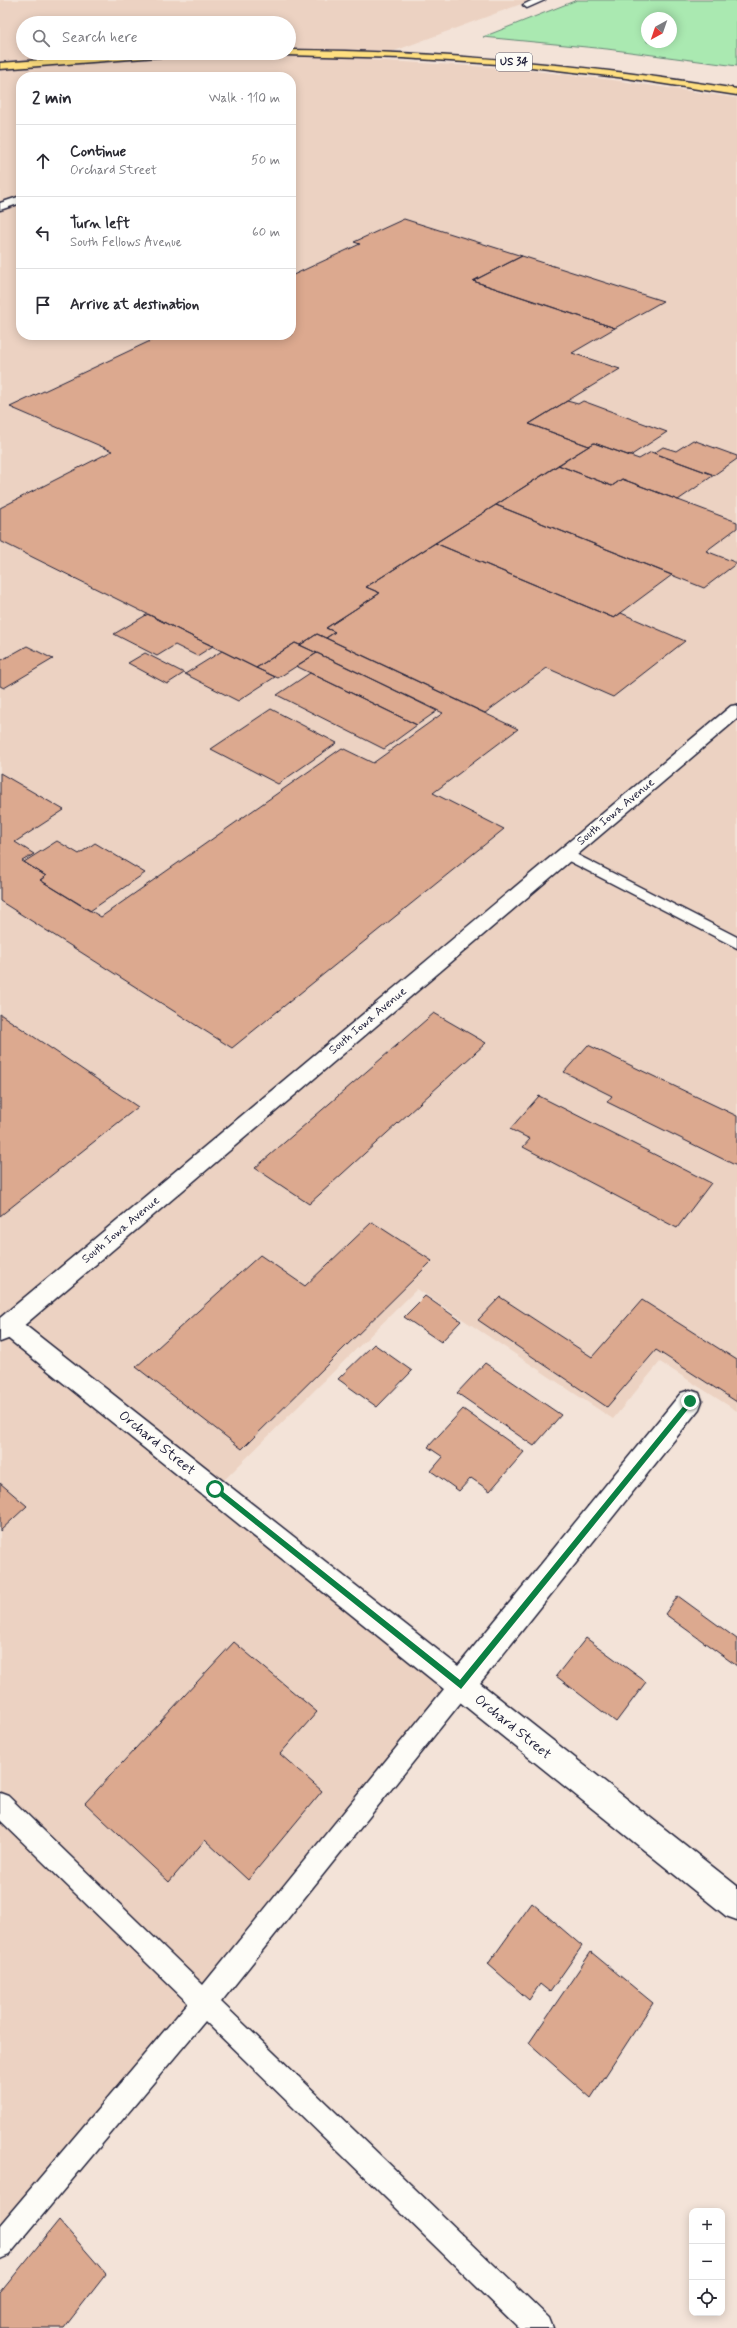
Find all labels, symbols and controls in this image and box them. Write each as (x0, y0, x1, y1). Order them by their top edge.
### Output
north arrow (641, 12, 677, 48)
search box (16, 16, 296, 60)
icon: search (30, 27, 52, 49)
text: Search here (62, 28, 138, 48)
road number: US 34 (496, 53, 532, 71)
text: 2 min (32, 87, 72, 109)
text: Walk · 110 m (209, 90, 280, 107)
text: Continue (70, 142, 126, 162)
icon: ahead (32, 150, 54, 172)
text: 50 m (251, 152, 280, 169)
text: Orchard Street (70, 162, 157, 179)
text: Turn left (70, 214, 130, 234)
icon: left (32, 222, 54, 244)
text: 60 m (252, 224, 280, 241)
text: South Fellows Avenue (70, 234, 182, 251)
icon: arrive (32, 294, 54, 316)
text: Arrive at destination (70, 295, 199, 315)
street label: South Iowa Avenue (574, 775, 658, 849)
street label: South Iowa Avenue (326, 984, 410, 1058)
street label: South Iowa Avenue (79, 1193, 163, 1267)
route end (681, 1392, 699, 1410)
street label: Orchard Street (115, 1407, 199, 1480)
route start (206, 1480, 224, 1498)
street label: Orchard Street (471, 1691, 555, 1764)
map controls (689, 2208, 725, 2316)
button: + (689, 2208, 725, 2244)
button: − (689, 2244, 725, 2280)
button: locate (689, 2280, 725, 2316)

